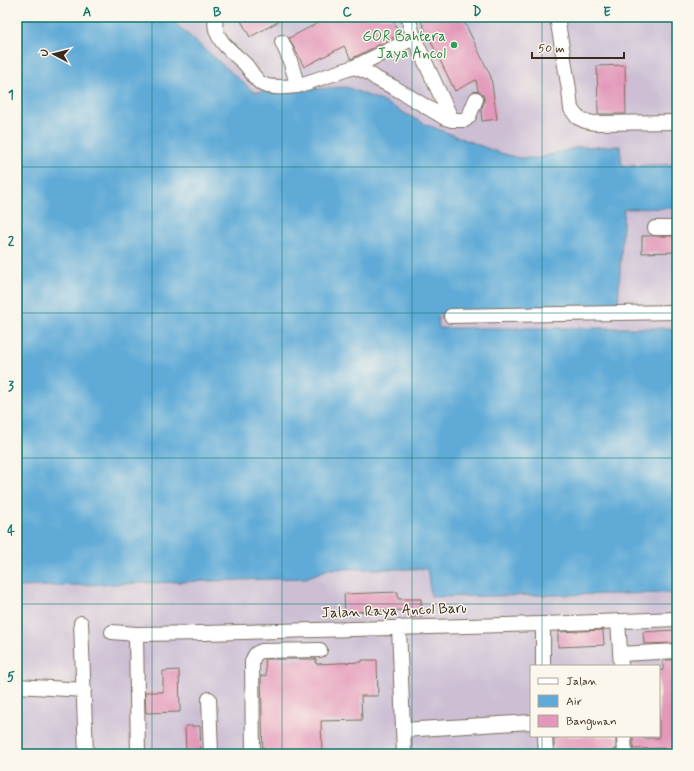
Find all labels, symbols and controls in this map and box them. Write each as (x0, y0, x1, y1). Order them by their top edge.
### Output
text: A (83, 4, 91, 21)
text: B (213, 4, 222, 21)
text: C (342, 4, 352, 21)
text: D (473, 4, 482, 21)
text: E (603, 4, 611, 21)
place label: GOR Bahtera Jaya Ancol (362, 27, 446, 64)
north arrow (34, 34, 74, 74)
scale bar (532, 34, 624, 60)
marker: GOR Bahtera Jaya Ancol (449, 40, 459, 50)
text: 50 m (538, 41, 565, 57)
text: U (38, 48, 52, 57)
text: 1 (8, 87, 14, 104)
text: 2 (8, 233, 15, 250)
text: 3 (8, 378, 14, 395)
text: 4 (7, 523, 15, 540)
street label: Jalan Raya Ancol Baru (321, 598, 467, 624)
legend (530, 665, 660, 737)
text: 5 (7, 669, 15, 686)
text: Jalan (566, 674, 598, 690)
text: Air (566, 694, 582, 710)
text: Bangunan (566, 714, 617, 730)

